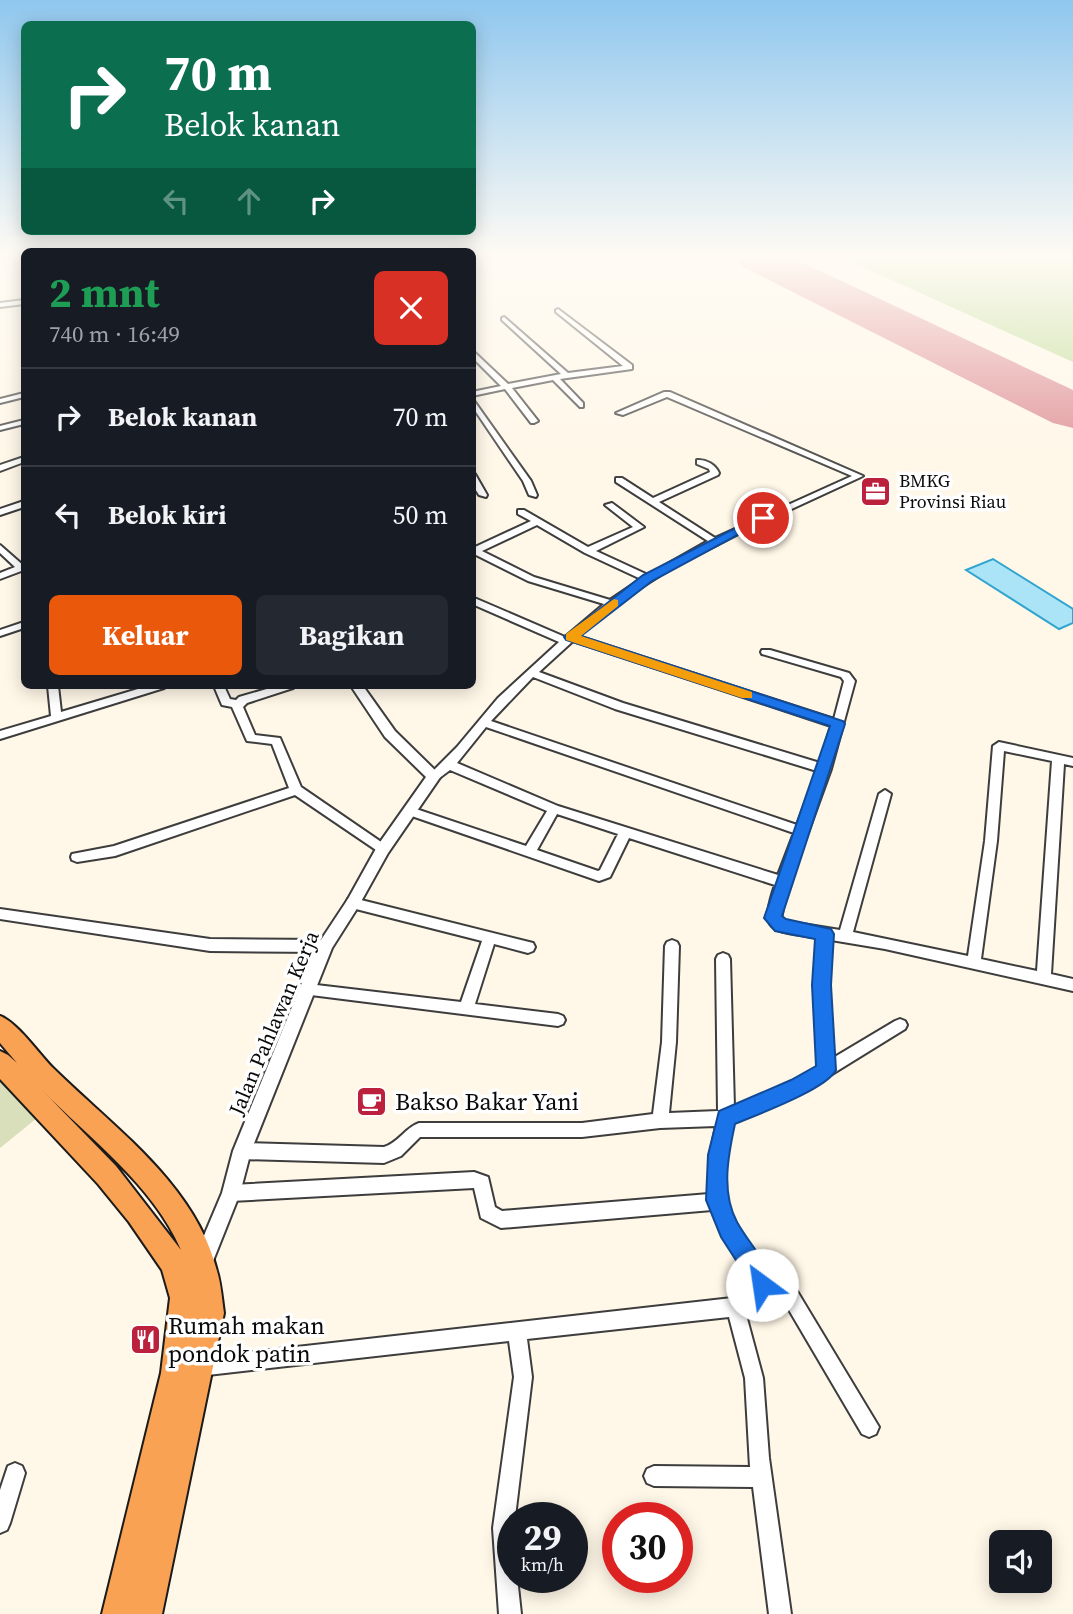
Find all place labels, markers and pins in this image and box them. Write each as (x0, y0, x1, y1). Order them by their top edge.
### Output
place label: BMKG Provinsi Riau (899, 468, 1006, 514)
office icon: BMKG Provinsi Riau (859, 474, 893, 508)
pin (733, 488, 793, 548)
cafe icon: Bakso Bakar Yani (355, 1085, 389, 1119)
place label: Bakso Bakar Yani (395, 1085, 579, 1118)
place label: Rumah makan pondok patin (168, 1309, 325, 1370)
restaurant icon: Rumah makan pondok patin (128, 1323, 162, 1357)

